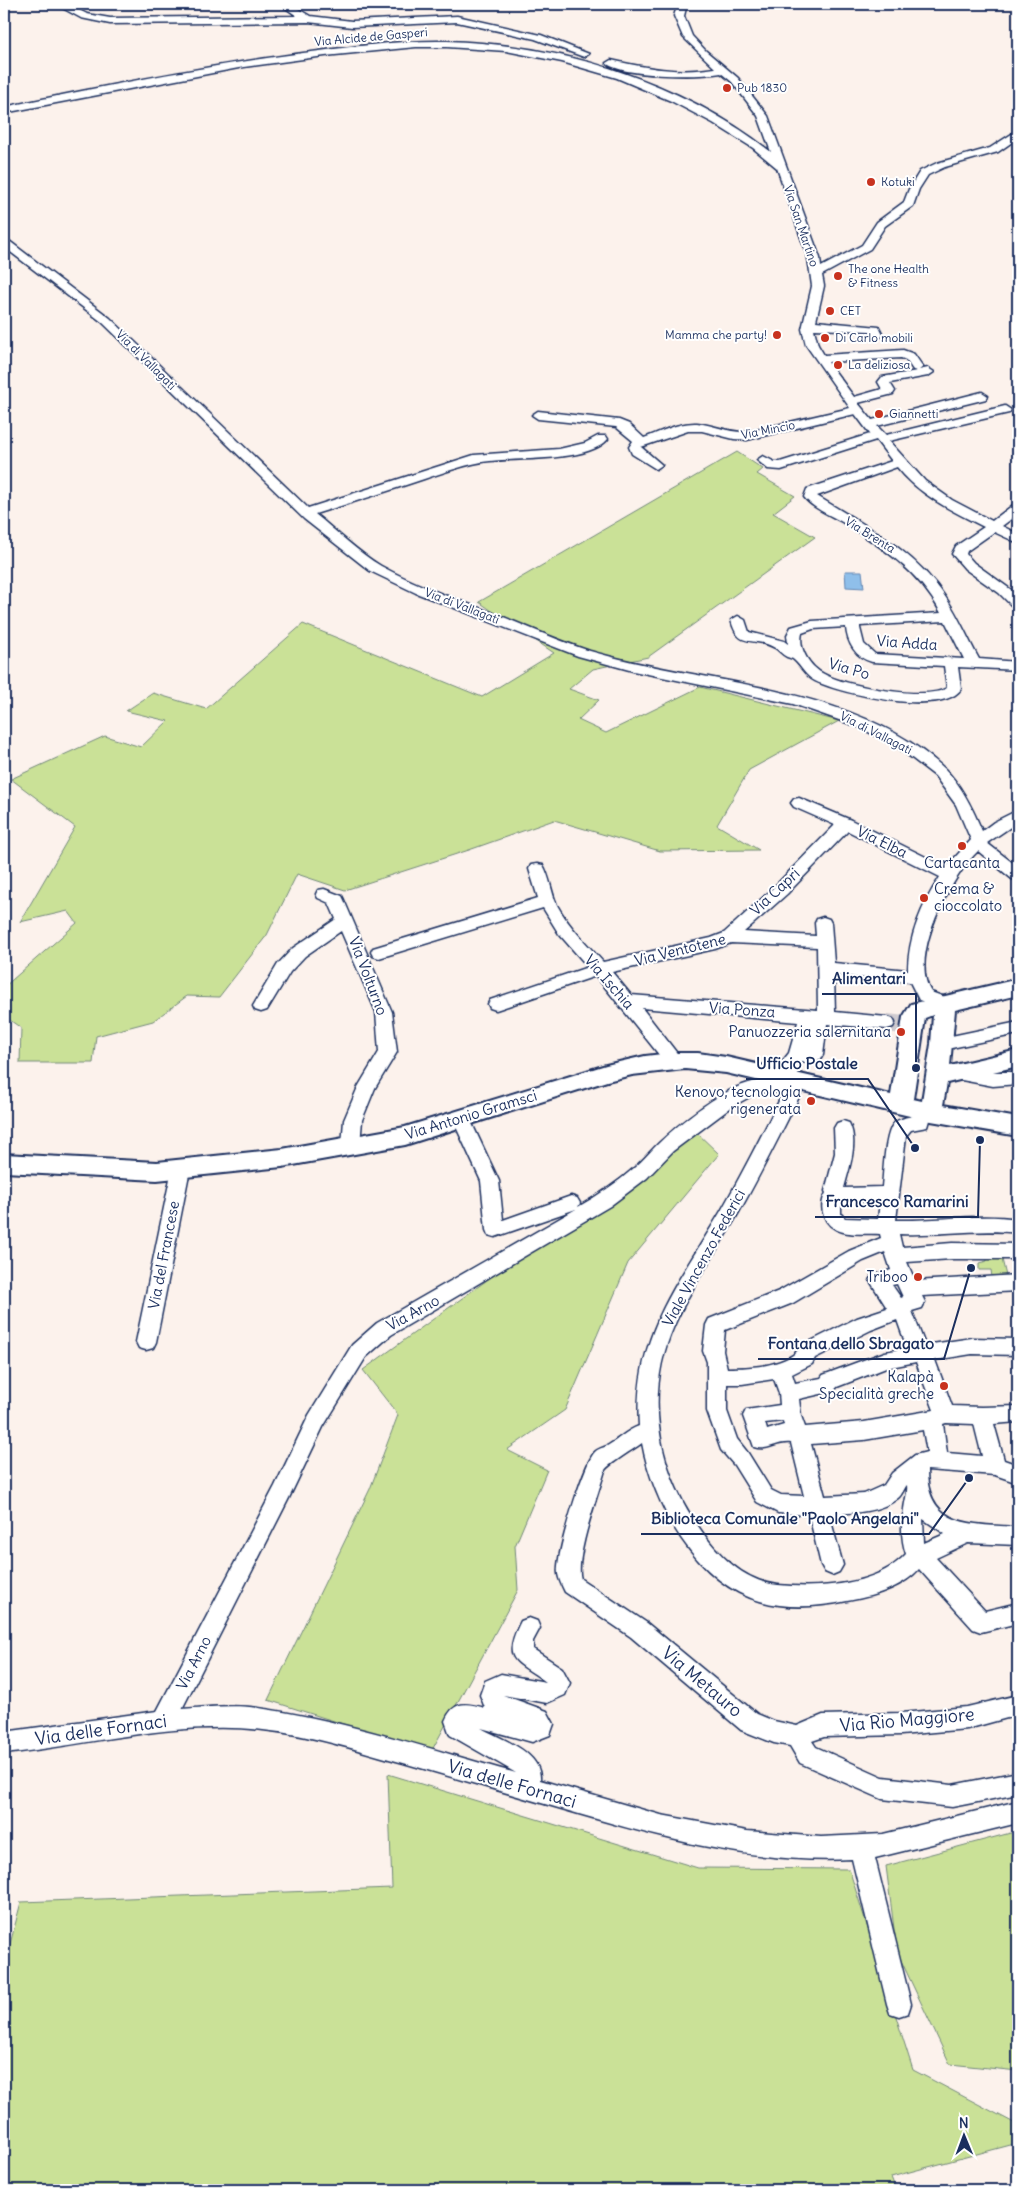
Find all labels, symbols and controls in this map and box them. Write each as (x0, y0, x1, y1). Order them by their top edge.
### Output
street label: Via Alcide de Gasperi (314, 24, 428, 49)
place label: Pub 1830 (737, 80, 787, 95)
marker: Pub 1830 (721, 82, 733, 94)
place label: Kotuki (881, 174, 915, 189)
marker: Kotuki (865, 176, 877, 188)
street label: Via San Martino (781, 183, 822, 269)
place label: The one Health & Fitness (848, 261, 929, 290)
marker: The one Health & Fitness (832, 270, 844, 282)
place label: CET (840, 303, 861, 318)
marker: CET (824, 305, 836, 317)
street label: Via di Vallagati (113, 326, 180, 393)
place label: Mamma che party! (665, 327, 767, 342)
marker: Mamma che party! (771, 329, 783, 341)
place label: Di Carlo mobili (835, 330, 913, 345)
marker: Di Carlo mobili (819, 332, 831, 344)
place label: La deliziosa (848, 357, 911, 372)
marker: La deliziosa (832, 359, 844, 371)
place label: Giannetti (889, 406, 938, 421)
marker: Giannetti (873, 408, 885, 420)
street label: Via Mincio (740, 417, 796, 442)
street label: Via Brenta (842, 513, 898, 556)
street label: Via di Vallagati (423, 584, 502, 627)
street label: Via Adda (876, 631, 938, 654)
street label: Via Po (826, 654, 872, 683)
street label: Via di Vallagati (838, 708, 915, 757)
street label: Via Elba (854, 821, 911, 862)
marker: Cartacanta (956, 840, 968, 852)
place label: Cartacanta (924, 853, 1001, 872)
street label: Via Capri (746, 864, 804, 919)
place label: Crema & cioccolato (934, 879, 1002, 915)
marker: Crema & cioccolato (918, 892, 930, 904)
street label: Via Ventotene (632, 929, 728, 970)
street label: Via Volturno (345, 934, 392, 1018)
street label: Via Ischia (580, 950, 639, 1013)
callout: Alimentari (822, 963, 916, 994)
text: Alimentari (832, 968, 906, 988)
street label: Via Ponza (708, 998, 776, 1021)
place label: Panuozzeria salernitana (729, 1022, 891, 1041)
marker: Panuozzeria salernitana (895, 1026, 907, 1038)
callout: Ufficio Postale (746, 1048, 868, 1079)
text: Ufficio Postale (756, 1053, 858, 1073)
place label: Kenovo, tecnologia rigenerata (675, 1082, 801, 1118)
street label: Via Antonio Gramsci (403, 1085, 539, 1144)
marker: Kenovo, tecnologia rigenerata (805, 1095, 817, 1107)
street label: Viale Vincenzo Federici (658, 1186, 749, 1330)
callout: Francesco Ramarini (815, 1186, 978, 1217)
text: Francesco Ramarini (825, 1191, 969, 1211)
street label: Via del Francese (144, 1199, 183, 1311)
place label: Triboo (867, 1267, 908, 1286)
marker: Triboo (912, 1271, 924, 1283)
street label: Via Arno (383, 1290, 443, 1335)
callout: Fontana dello Sbragato (758, 1328, 944, 1359)
text: Fontana dello Sbragato (768, 1333, 934, 1354)
place label: Kalapà Specialità greche (819, 1367, 934, 1403)
marker: Kalapà Specialità greche (938, 1380, 950, 1392)
callout: Biblioteca Comunale "Paolo Angelani" (641, 1503, 929, 1534)
text: Biblioteca Comunale "Paolo Angelani" (651, 1508, 919, 1529)
street label: Via Arno (172, 1633, 215, 1693)
street label: Via Metauro (657, 1641, 747, 1722)
street label: Via Rio Maggiore (839, 1702, 975, 1737)
street label: Via delle Fornaci (34, 1709, 168, 1750)
street label: Via delle Fornaci (445, 1754, 579, 1813)
north arrow (940, 2112, 990, 2162)
text: N (959, 2114, 969, 2132)

